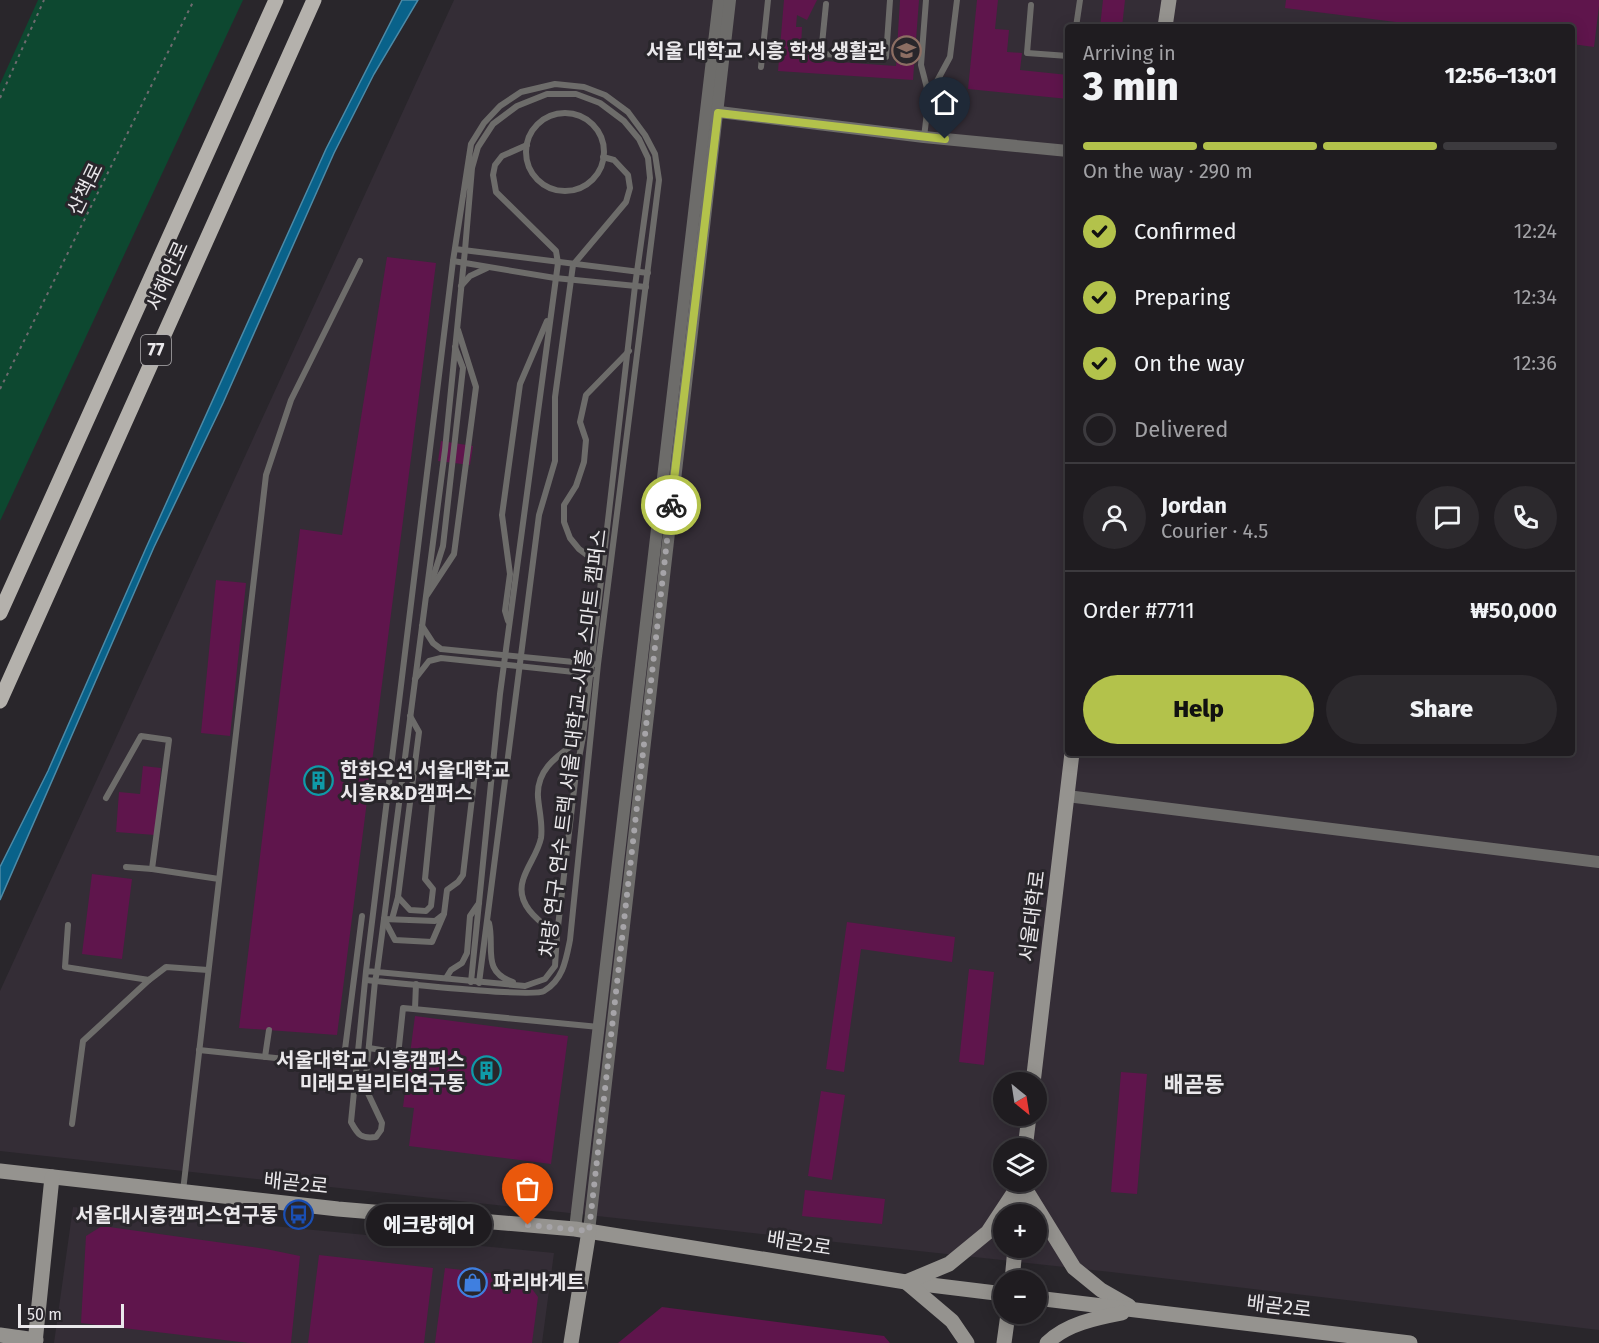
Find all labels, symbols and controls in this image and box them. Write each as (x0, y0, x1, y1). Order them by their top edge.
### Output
school or university icon: 서울 대학교 시흥 학생 생활관 (891, 35, 923, 67)
place label: 서울 대학교 시흥 학생 생활관 (646, 39, 887, 63)
text: Arriving in (1083, 41, 1176, 65)
text: 12:56–13:01 (1445, 62, 1557, 89)
text: 3 min (1083, 64, 1179, 110)
pin (919, 77, 970, 139)
icon: home (928, 86, 961, 119)
street label: 산책로 (62, 159, 108, 219)
text: On the way · 290 m (1083, 159, 1253, 183)
icon: check (1083, 215, 1116, 248)
text: Confirmed (1134, 218, 1237, 245)
text: 12:24 (1514, 219, 1557, 243)
street label: 서해안로 (141, 237, 193, 315)
icon: check (1083, 281, 1116, 314)
text: Preparing (1134, 284, 1230, 311)
text: 12:34 (1513, 285, 1557, 309)
road number: 77 (141, 335, 171, 365)
icon: check (1083, 347, 1116, 380)
text: On the way (1134, 350, 1245, 377)
text: 12:36 (1513, 351, 1557, 375)
text: Delivered (1134, 416, 1229, 443)
courier (641, 475, 701, 535)
button: person (1083, 486, 1146, 549)
button: chat (1416, 486, 1479, 549)
button: phone (1494, 486, 1557, 549)
icon: bike (655, 489, 688, 522)
text: Jordan (1161, 492, 1227, 519)
text: Courier · 4.5 (1161, 519, 1268, 543)
street label: 차량 연구 연수 트랙 서울 대학교-시흥 스마트 캠퍼스 (535, 527, 611, 959)
text: Order #7711 (1083, 597, 1195, 624)
text: ₩50,000 (1470, 597, 1557, 624)
button: Help (1083, 675, 1314, 744)
button: Share (1326, 675, 1557, 744)
place label: 한화오션 서울대학교 시흥R&D캠퍼스 (340, 758, 510, 805)
building icon: 한화오션 서울대학교 시흥R&D캠퍼스 (303, 765, 335, 797)
street label: 서울대학로 (1014, 869, 1050, 963)
place label: 서울대학교 시흥캠퍼스 미래모빌리티연구동 (276, 1048, 465, 1095)
building icon: 서울대학교 시흥캠퍼스 미래모빌리티연구동 (470, 1055, 502, 1087)
district label: 배곧동 (1164, 1071, 1224, 1098)
north arrow (993, 1072, 1047, 1126)
map controls (993, 1072, 1047, 1324)
button: layers (993, 1138, 1047, 1192)
pin (502, 1163, 553, 1225)
street label: 배곧2로 (262, 1168, 330, 1198)
icon: bag (511, 1172, 544, 1205)
bus stop icon: 서울대시흥캠퍼스연구동 (283, 1199, 315, 1231)
place label: 서울대시흥캠퍼스연구동 (76, 1203, 278, 1227)
callout: 에크랑헤어 (366, 1204, 492, 1246)
button: + (993, 1204, 1047, 1258)
text: 에크랑헤어 (383, 1213, 475, 1237)
street label: 배곧2로 (765, 1226, 833, 1260)
shop icon: 파리바게트 (456, 1266, 488, 1298)
place label: 파리바게트 (493, 1270, 585, 1294)
button: − (993, 1270, 1047, 1324)
street label: 배곧2로 (1245, 1290, 1313, 1322)
scale bar (18, 1301, 124, 1328)
text: 50 m (27, 1305, 62, 1324)

